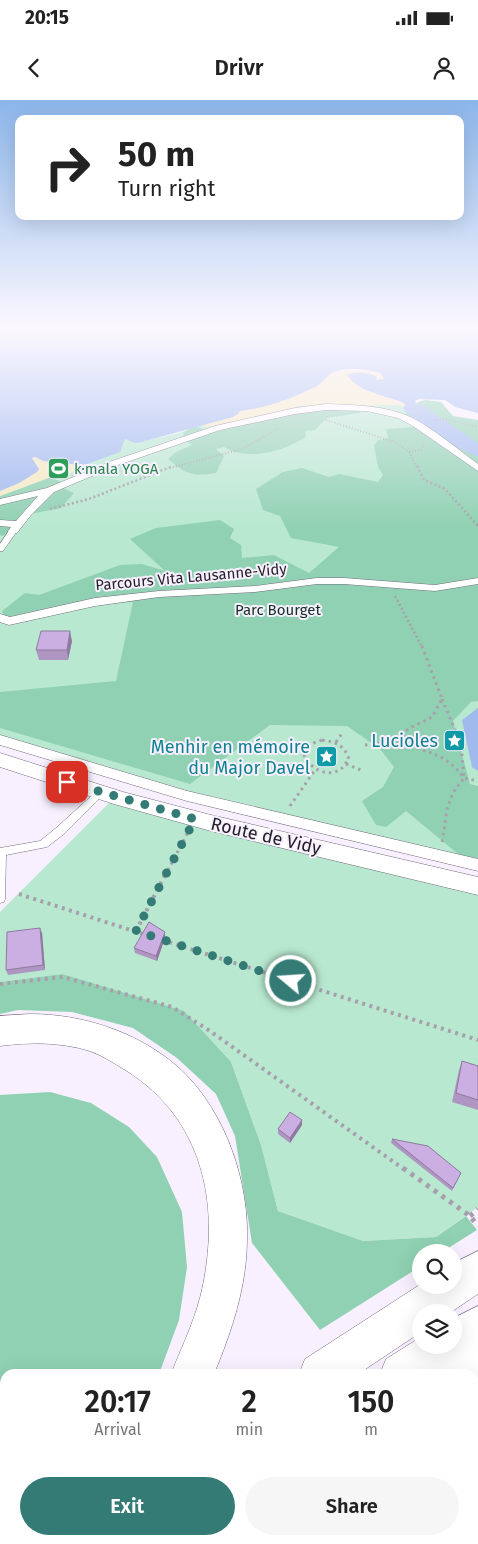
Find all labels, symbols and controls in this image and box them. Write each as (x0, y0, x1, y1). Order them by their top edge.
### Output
text: 20:15 (25, 6, 69, 29)
icon: back (20, 54, 48, 82)
text: Drivr (214, 54, 264, 81)
icon: person (430, 54, 458, 82)
text: 50 m (118, 133, 195, 175)
icon: right (35, 135, 100, 200)
text: Turn right (118, 175, 215, 202)
sports icon: k·mala YOGA (46, 457, 70, 481)
place label: k·mala YOGA (74, 460, 159, 478)
street label: Parcours Vita Lausanne-Vidy (95, 560, 288, 594)
park label: Parc Bourget (235, 601, 322, 619)
place icon: Lucioles (442, 729, 466, 753)
place label: Lucioles (371, 730, 438, 752)
place label: Menhir en mémoire du Major Davel (151, 736, 310, 779)
place icon: Menhir en mémoire du Major Davel (314, 745, 338, 769)
pin (46, 761, 88, 803)
icon: arrive (53, 768, 81, 796)
street label: Route de Vidy (209, 813, 323, 859)
position arrow (264, 954, 316, 1006)
map controls (412, 1244, 462, 1354)
button: search (412, 1244, 462, 1294)
button: layers (412, 1304, 462, 1354)
text: 20:17 (85, 1384, 151, 1420)
text: 2 (242, 1384, 257, 1420)
text: 150 (348, 1384, 394, 1420)
text: Arrival (94, 1420, 141, 1439)
text: min (235, 1420, 263, 1439)
text: m (364, 1420, 378, 1439)
button: Exit (20, 1477, 235, 1535)
button: Share (245, 1477, 459, 1535)

